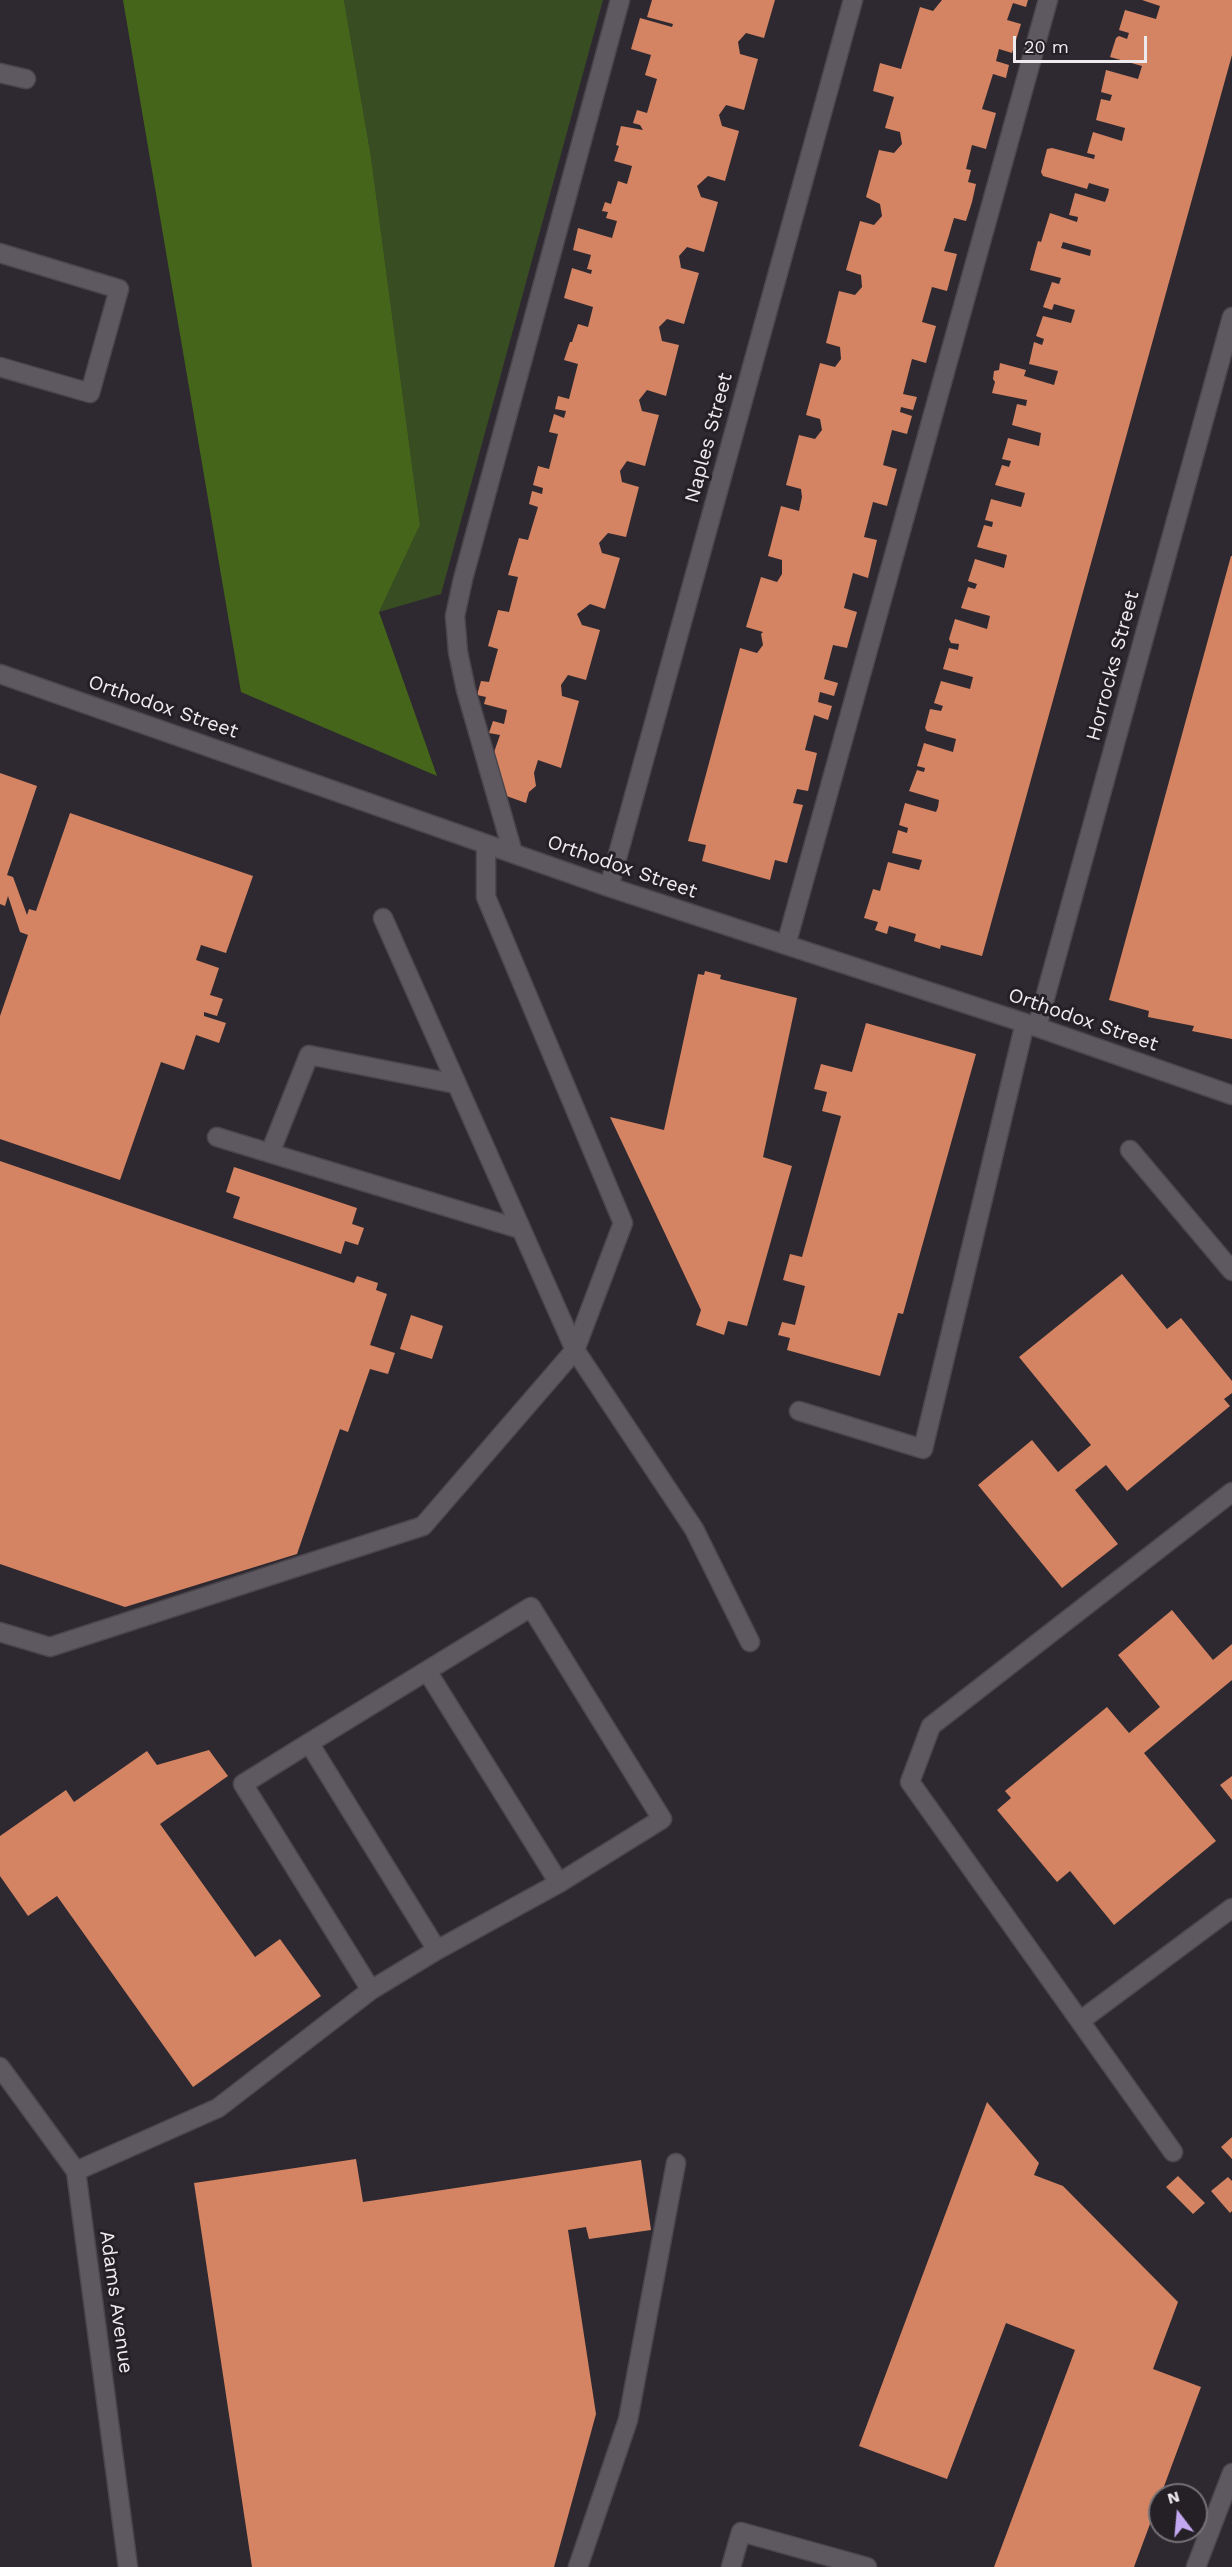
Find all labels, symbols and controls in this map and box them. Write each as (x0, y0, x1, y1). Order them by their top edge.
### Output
scale bar (1016, 24, 1150, 62)
text: 20 m (1024, 36, 1069, 57)
street label: Naples Street (680, 370, 738, 506)
street label: Horrocks Street (1081, 588, 1145, 744)
street label: Orthodox Street (85, 670, 241, 744)
street label: Orthodox Street (544, 830, 700, 904)
street label: Orthodox Street (1005, 983, 1161, 1057)
street label: Adams Avenue (94, 2229, 138, 2375)
north arrow (1148, 2483, 1208, 2543)
text: N (1165, 2486, 1182, 2508)

